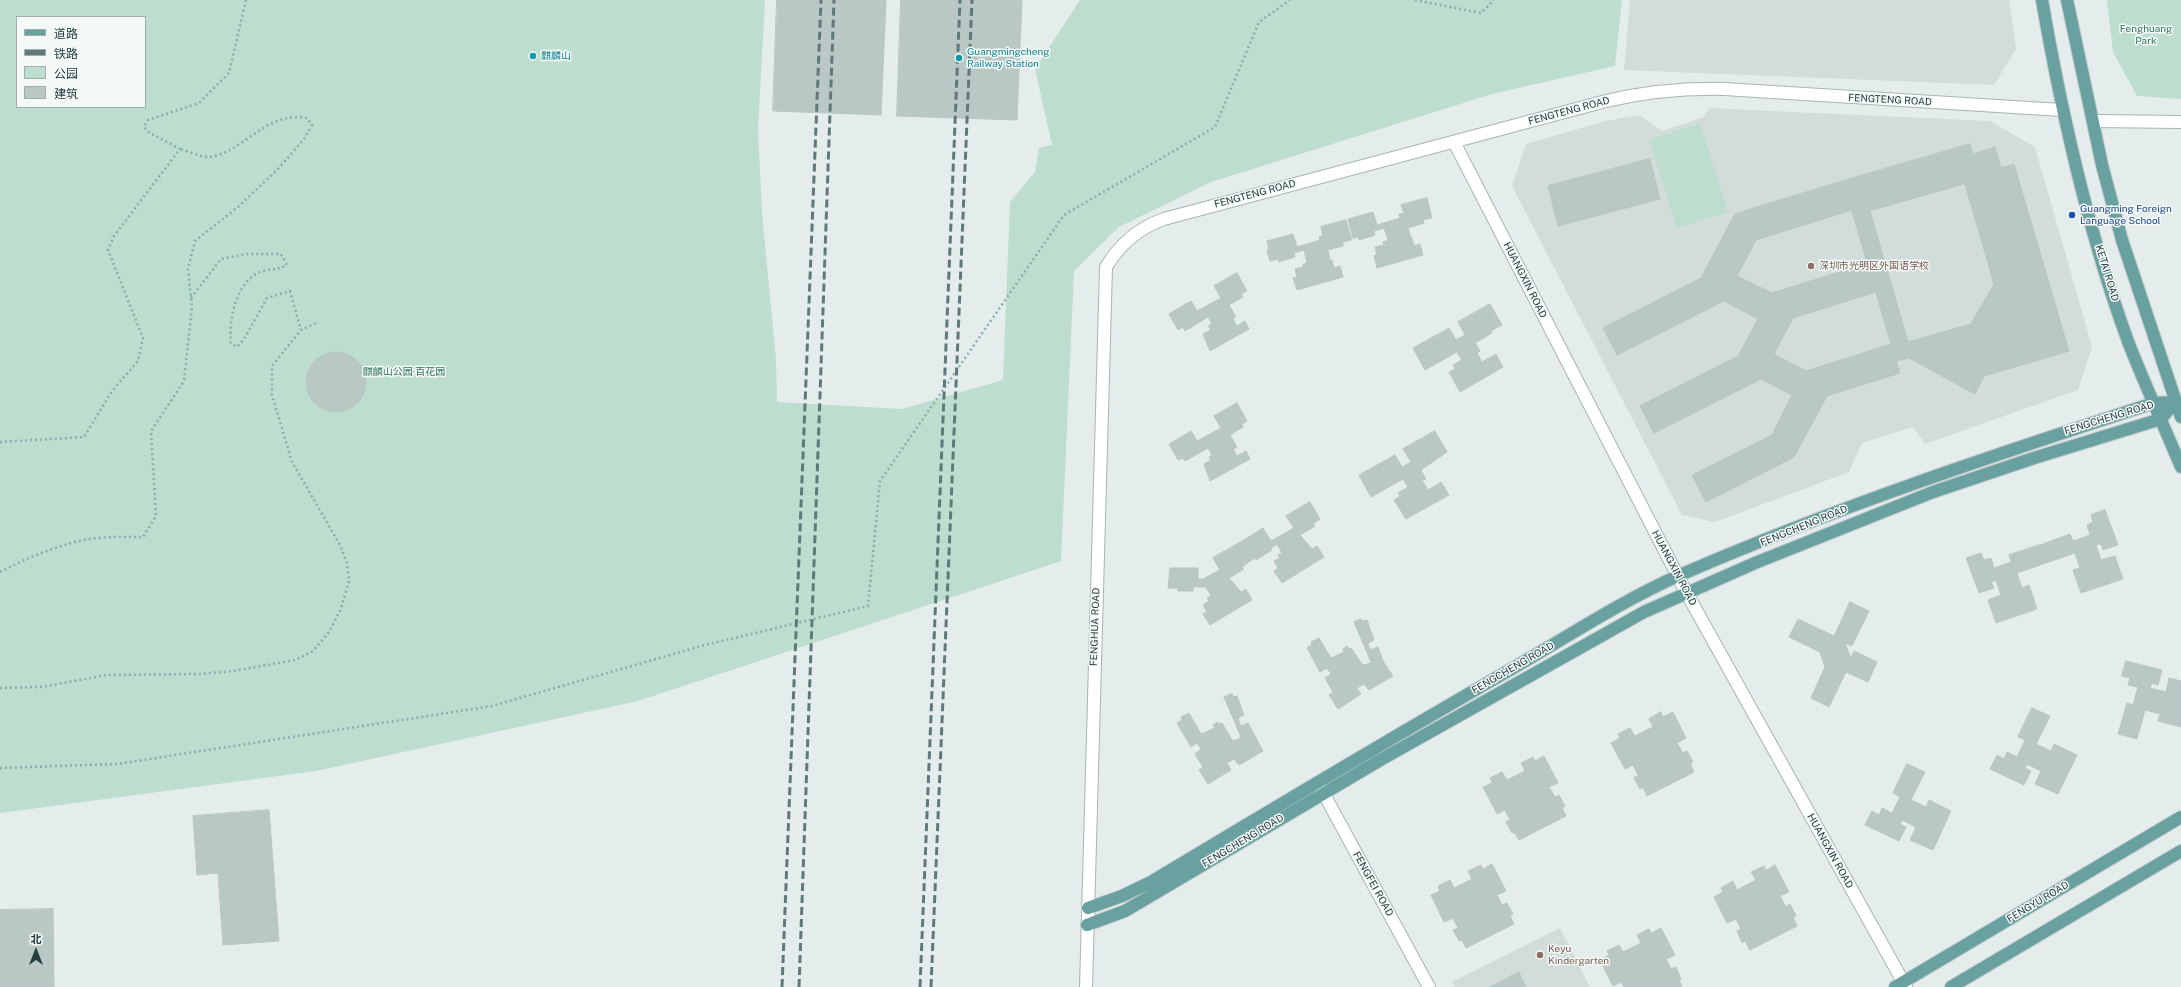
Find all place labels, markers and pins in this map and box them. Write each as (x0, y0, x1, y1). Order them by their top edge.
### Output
place label: Guangmingcheng Railway Station (967, 46, 1049, 70)
place label: 麒麟山 (541, 50, 571, 62)
marker: 麒麟山 (528, 51, 538, 61)
marker: Guangmingcheng Railway Station (954, 53, 964, 63)
place label: Guangming Foreign Language School (2080, 203, 2172, 226)
marker: Guangming Foreign Language School (2067, 210, 2077, 220)
place label: 深圳市光明区外国语学校 (1819, 260, 1929, 272)
marker: 深圳市光明区外国语学校 (1806, 261, 1816, 271)
place label: Keyu Kindergarten (1548, 943, 1609, 966)
marker: Keyu Kindergarten (1535, 950, 1545, 960)

